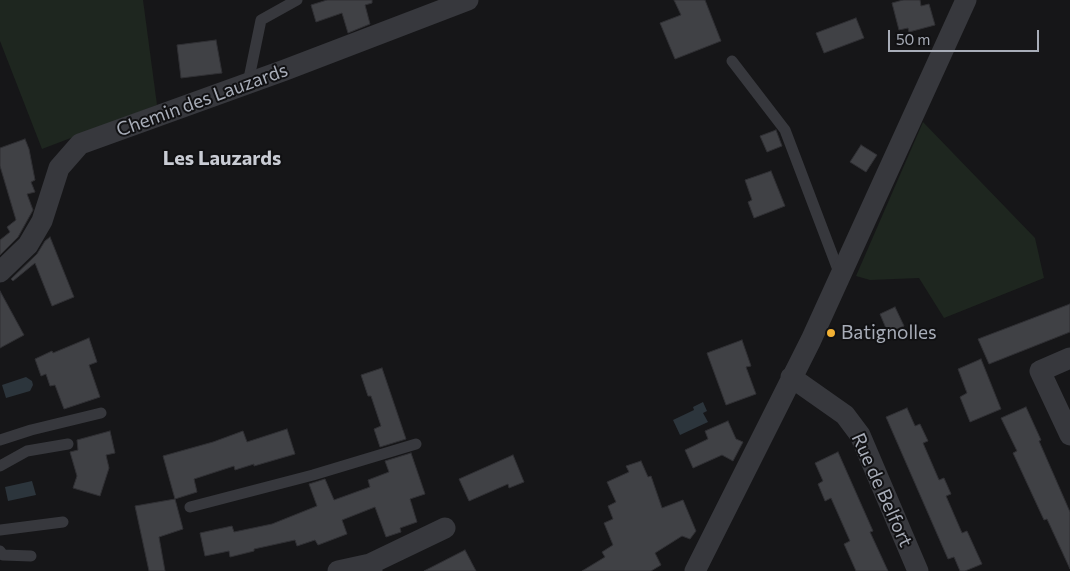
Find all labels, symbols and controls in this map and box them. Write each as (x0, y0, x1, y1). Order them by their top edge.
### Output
scale bar (890, 20, 1041, 52)
text: 50 m (896, 30, 930, 48)
street label: Chemin des Lauzards (113, 58, 291, 142)
district label: Les Lauzards (163, 146, 281, 170)
place label: Batignolles (841, 322, 937, 344)
marker: Batignolles (825, 327, 837, 339)
street label: Rue de Belfort (847, 429, 917, 551)

